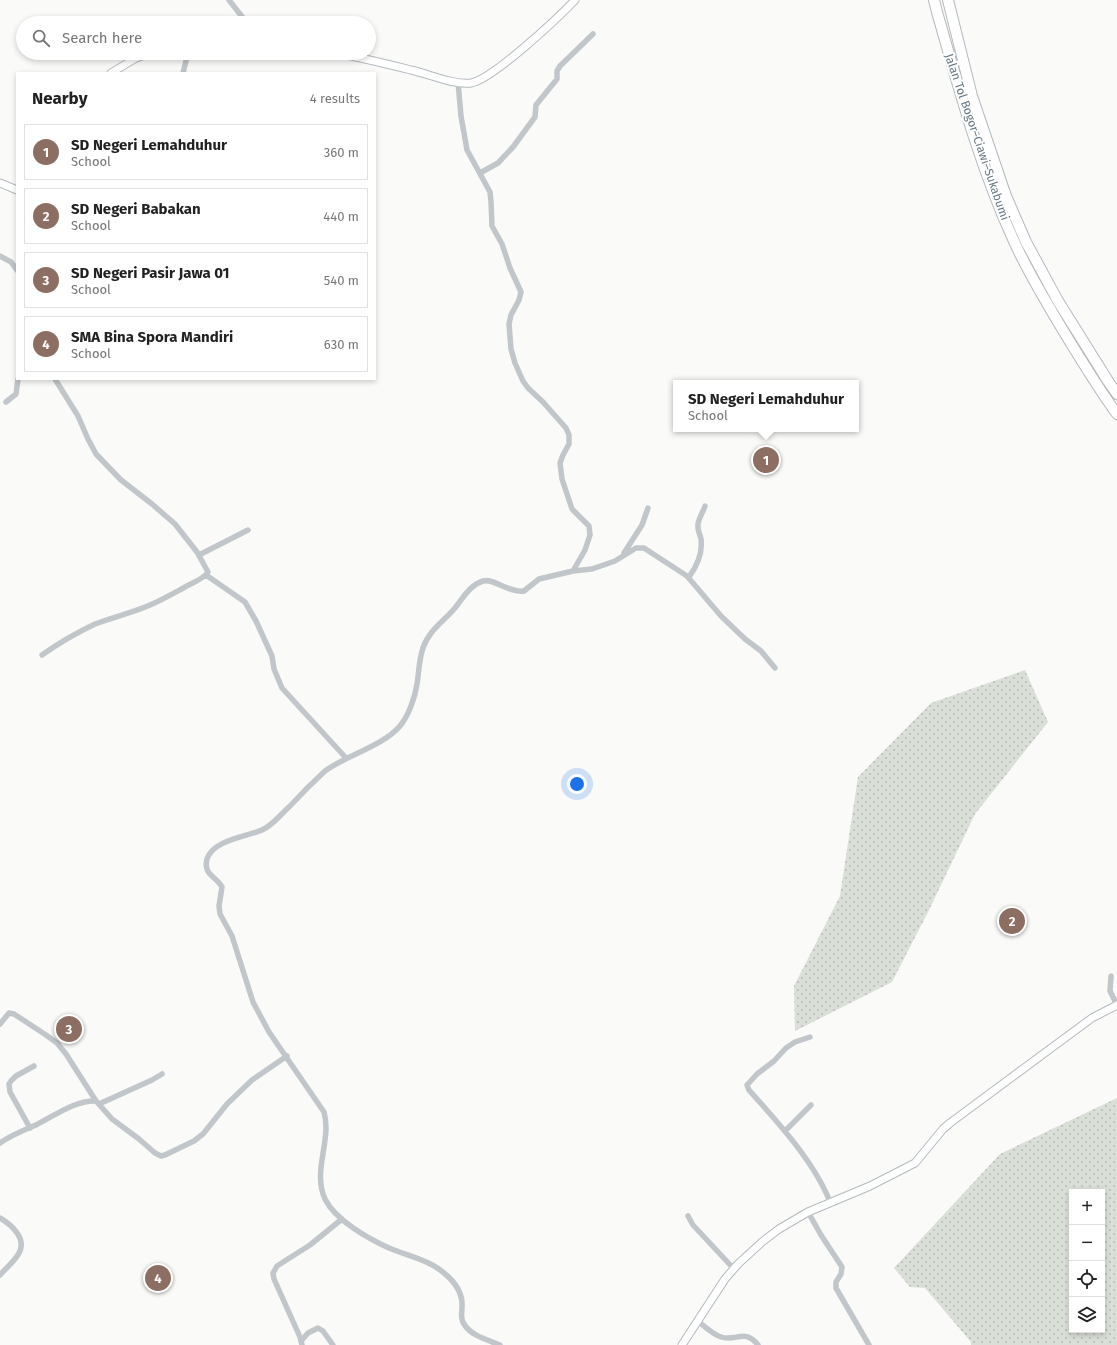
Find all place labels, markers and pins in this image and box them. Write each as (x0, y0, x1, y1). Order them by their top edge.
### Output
pin: 1 (753, 445, 779, 475)
pin: 2 (999, 906, 1025, 936)
pin: 3 (56, 1014, 82, 1044)
pin: 4 (145, 1263, 171, 1293)

